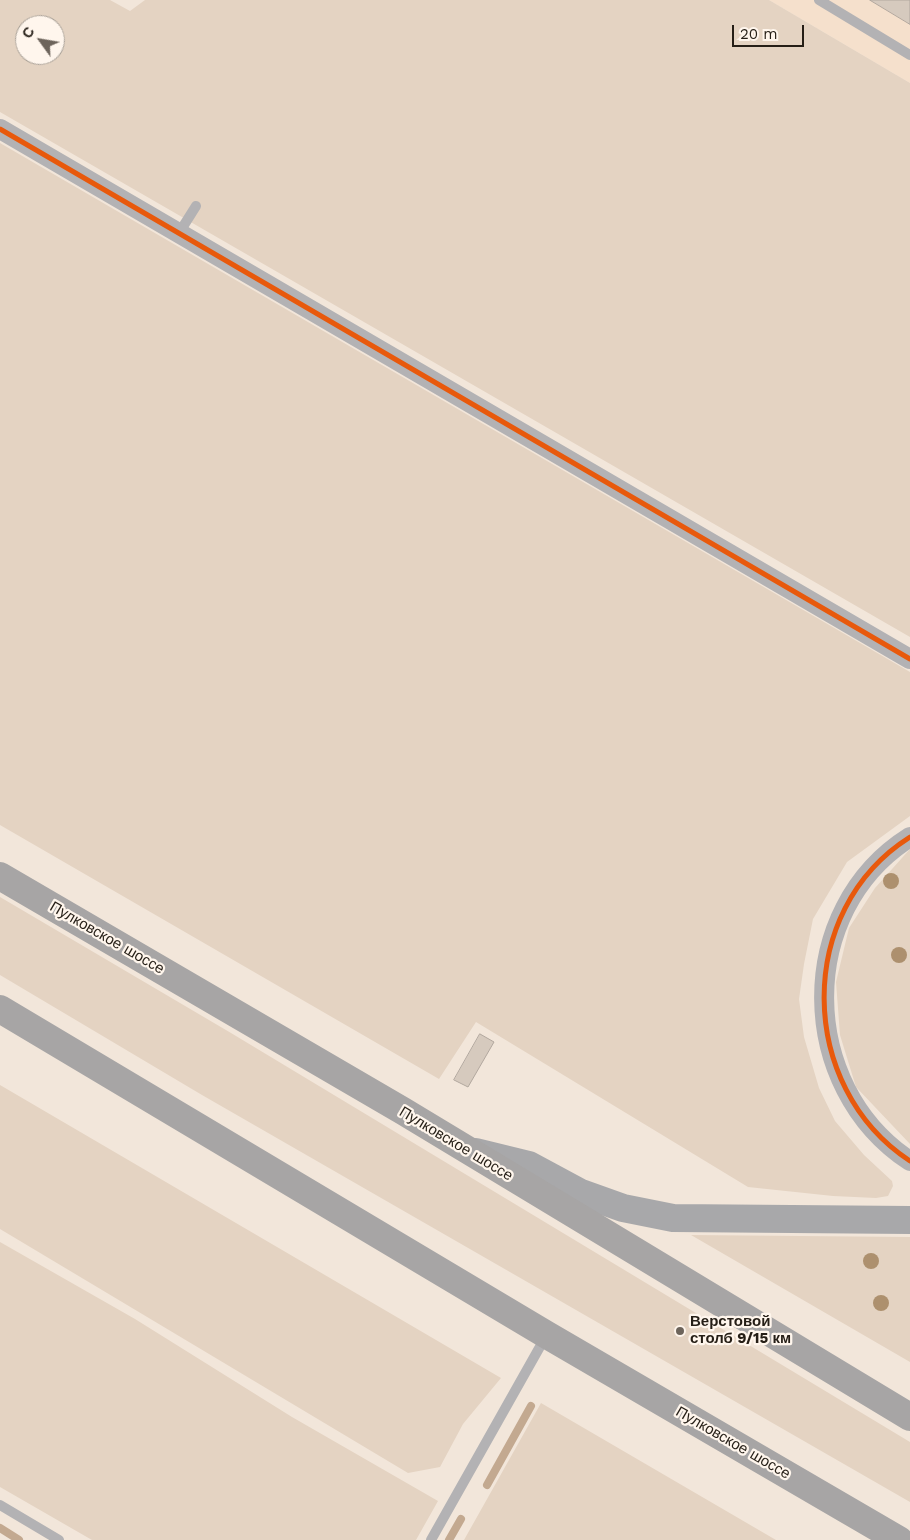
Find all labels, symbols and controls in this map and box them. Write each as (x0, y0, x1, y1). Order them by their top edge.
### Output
north arrow (15, 15, 65, 65)
scale bar (735, 15, 808, 47)
text: С (19, 24, 38, 41)
text: 20 m (740, 25, 778, 43)
street label: Пулковское шоссе (47, 898, 167, 978)
street label: Пулковское шоссе (396, 1103, 516, 1185)
place label: Верстовой столб 9/15 км (690, 1313, 791, 1348)
marker: Верстовой столб 9/15 км (674, 1325, 686, 1337)
street label: Пулковское шоссе (673, 1403, 793, 1483)

